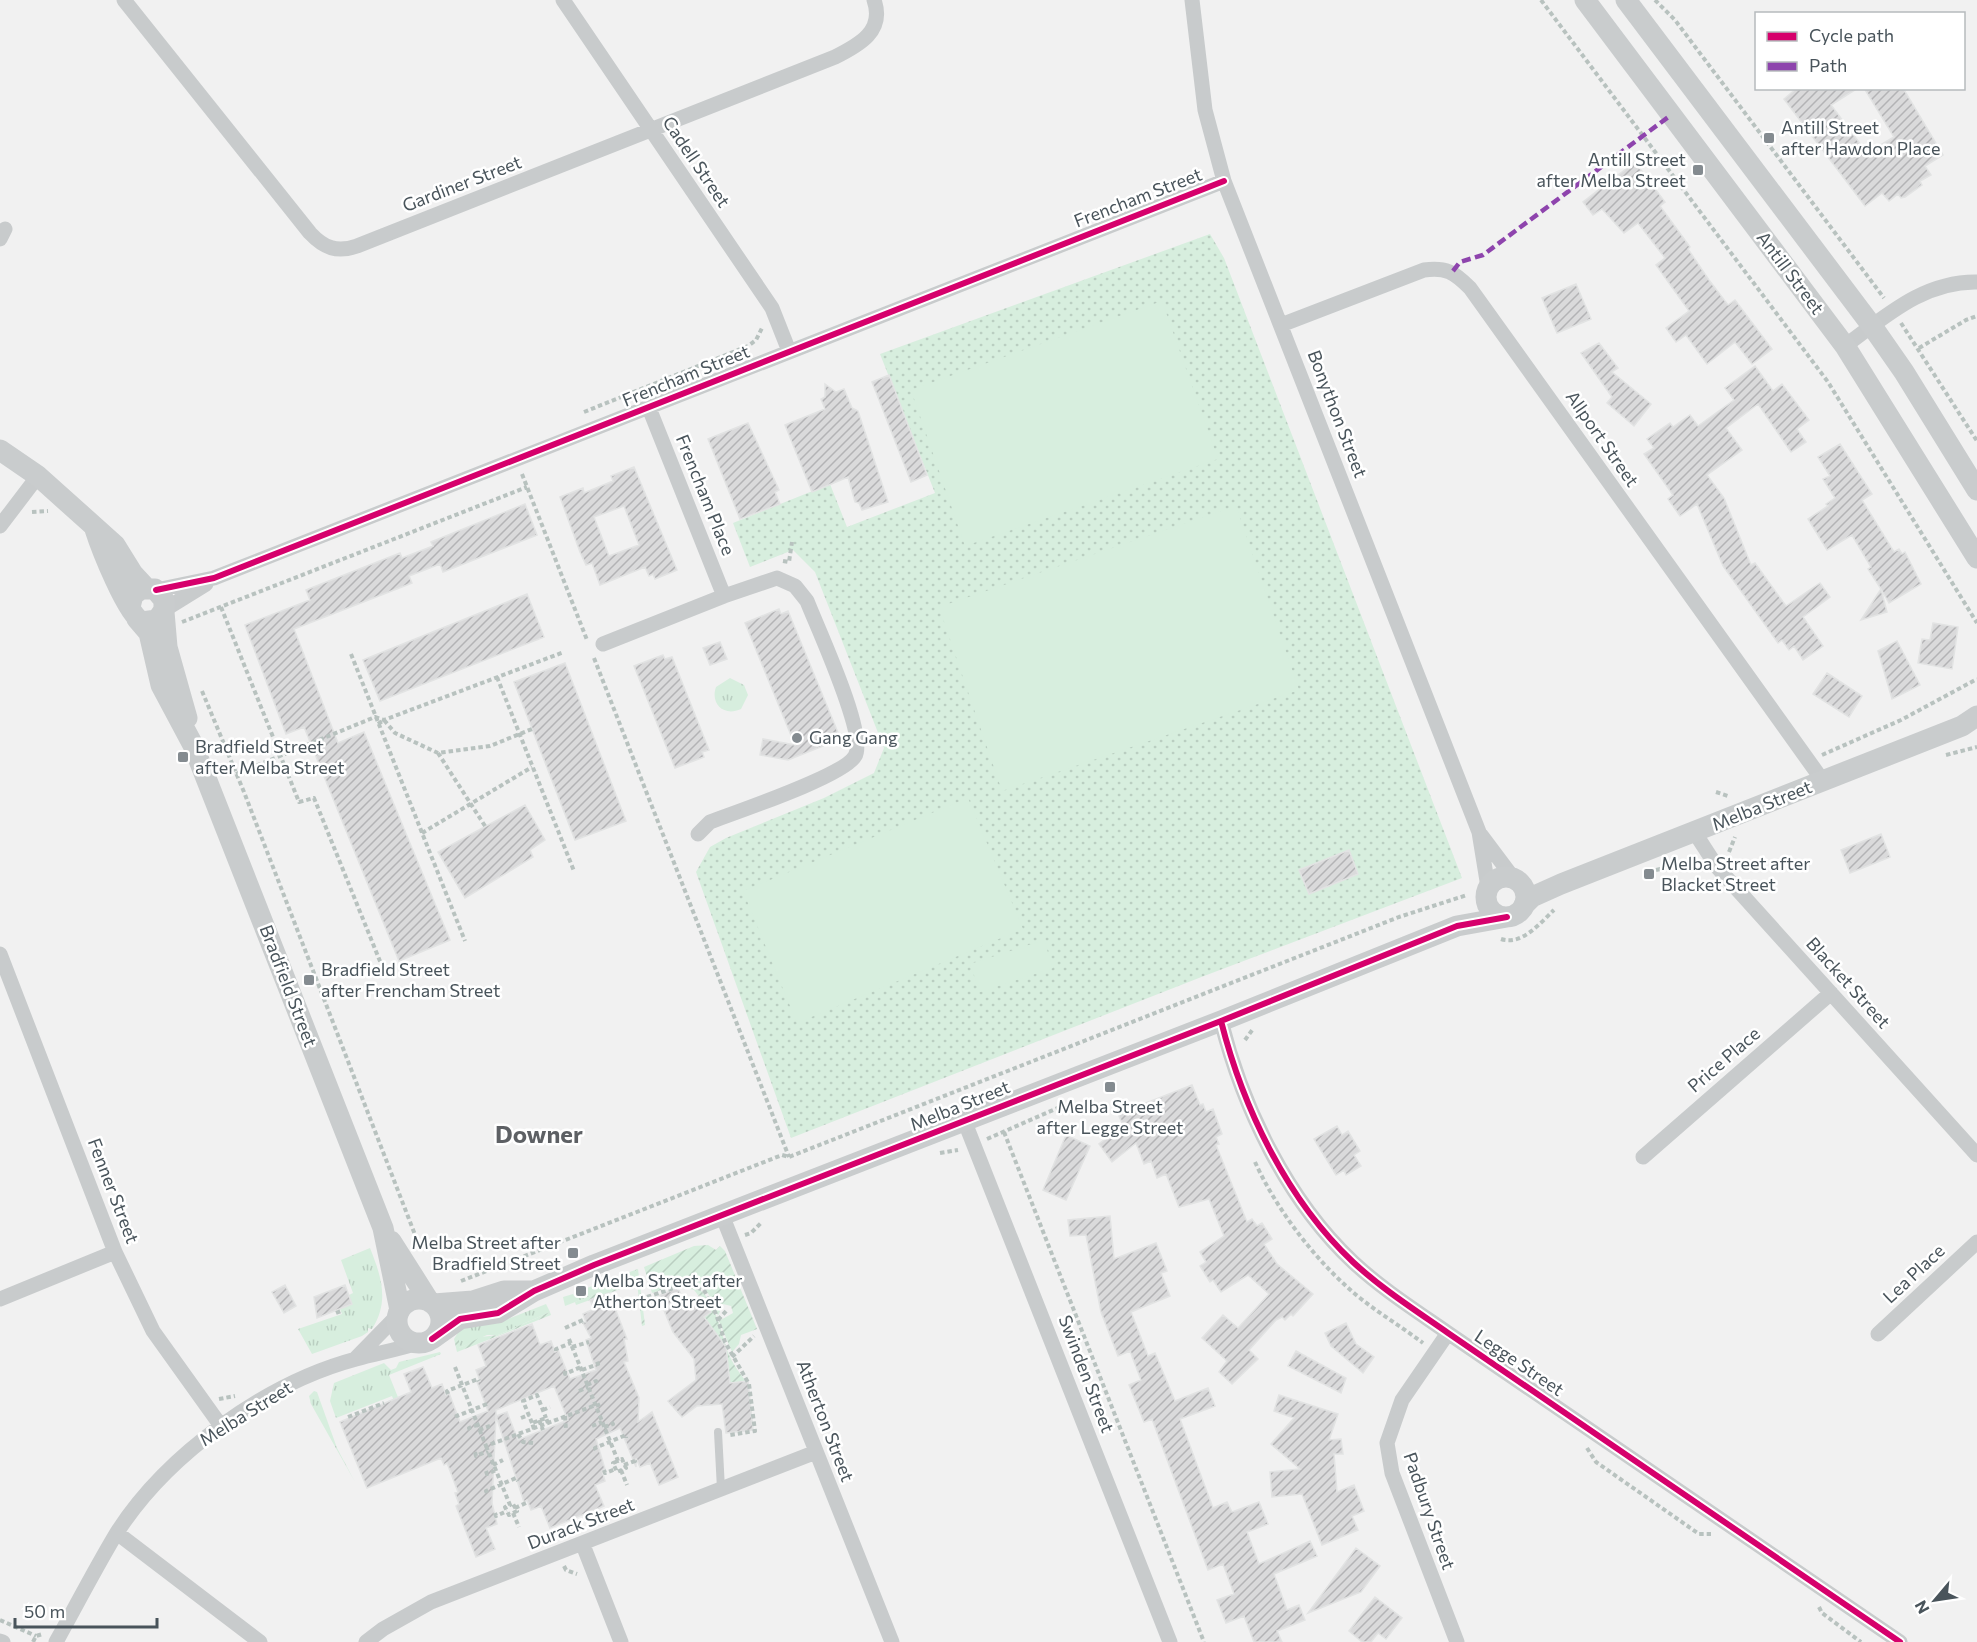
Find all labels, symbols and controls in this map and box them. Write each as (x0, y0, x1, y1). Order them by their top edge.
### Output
legend (1755, 12, 1965, 90)
text: Cycle path (1809, 24, 1894, 46)
text: Path (1809, 54, 1847, 76)
street label: Cadell Street (658, 112, 735, 211)
place label: Antill Street after Hawdon Place (1781, 116, 1940, 159)
marker: Antill Street after Hawdon Place (1762, 131, 1776, 145)
place label: Antill Street after Melba Street (1536, 148, 1686, 191)
street label: Gardiner Street (399, 150, 524, 216)
street label: Frencham Street (1070, 163, 1205, 232)
marker: Antill Street after Melba Street (1691, 163, 1705, 177)
street label: Antill Street (1752, 227, 1829, 318)
street label: Frencham Street (619, 340, 753, 411)
street label: Bonython Street (1303, 347, 1372, 481)
street label: Allport Street (1562, 386, 1644, 491)
street label: Frencham Place (672, 431, 740, 558)
place label: Gang Gang (809, 726, 898, 748)
marker: Gang Gang (790, 731, 804, 745)
place label: Bradfield Street after Melba Street (195, 735, 345, 778)
marker: Bradfield Street after Melba Street (176, 750, 190, 764)
street label: Melba Street (1709, 775, 1815, 835)
place label: Melba Street after Blacket Street (1661, 852, 1811, 895)
marker: Melba Street after Blacket Street (1642, 867, 1656, 881)
street label: Bradfield Street (256, 921, 322, 1050)
street label: Blacket Street (1802, 932, 1895, 1032)
place label: Bradfield Street after Frencham Street (321, 958, 500, 1001)
marker: Bradfield Street after Frencham Street (302, 973, 316, 987)
street label: Price Place (1683, 1022, 1764, 1097)
street label: Melba Street (907, 1075, 1013, 1135)
marker: Melba Street after Legge Street (1103, 1080, 1117, 1094)
place label: Melba Street after Legge Street (1037, 1095, 1183, 1138)
district label: Downer (495, 1119, 583, 1148)
street label: Fenner Street (84, 1135, 144, 1246)
place label: Melba Street after Bradfield Street (411, 1231, 561, 1274)
street label: Lea Place (1878, 1239, 1949, 1307)
marker: Melba Street after Bradfield Street (566, 1246, 580, 1260)
place label: Melba Street after Atherton Street (593, 1269, 743, 1312)
marker: Melba Street after Atherton Street (574, 1284, 588, 1298)
street label: Swinden Street (1054, 1312, 1119, 1435)
street label: Legge Street (1471, 1324, 1568, 1400)
street label: Atherton Street (793, 1357, 859, 1485)
street label: Melba Street (195, 1376, 296, 1450)
street label: Padbury Street (1400, 1449, 1460, 1572)
street label: Durack Street (524, 1493, 637, 1554)
north arrow (1905, 1570, 1965, 1630)
scale bar (15, 1591, 158, 1629)
text: N (1910, 1598, 1933, 1617)
text: 50 m (24, 1600, 65, 1622)

